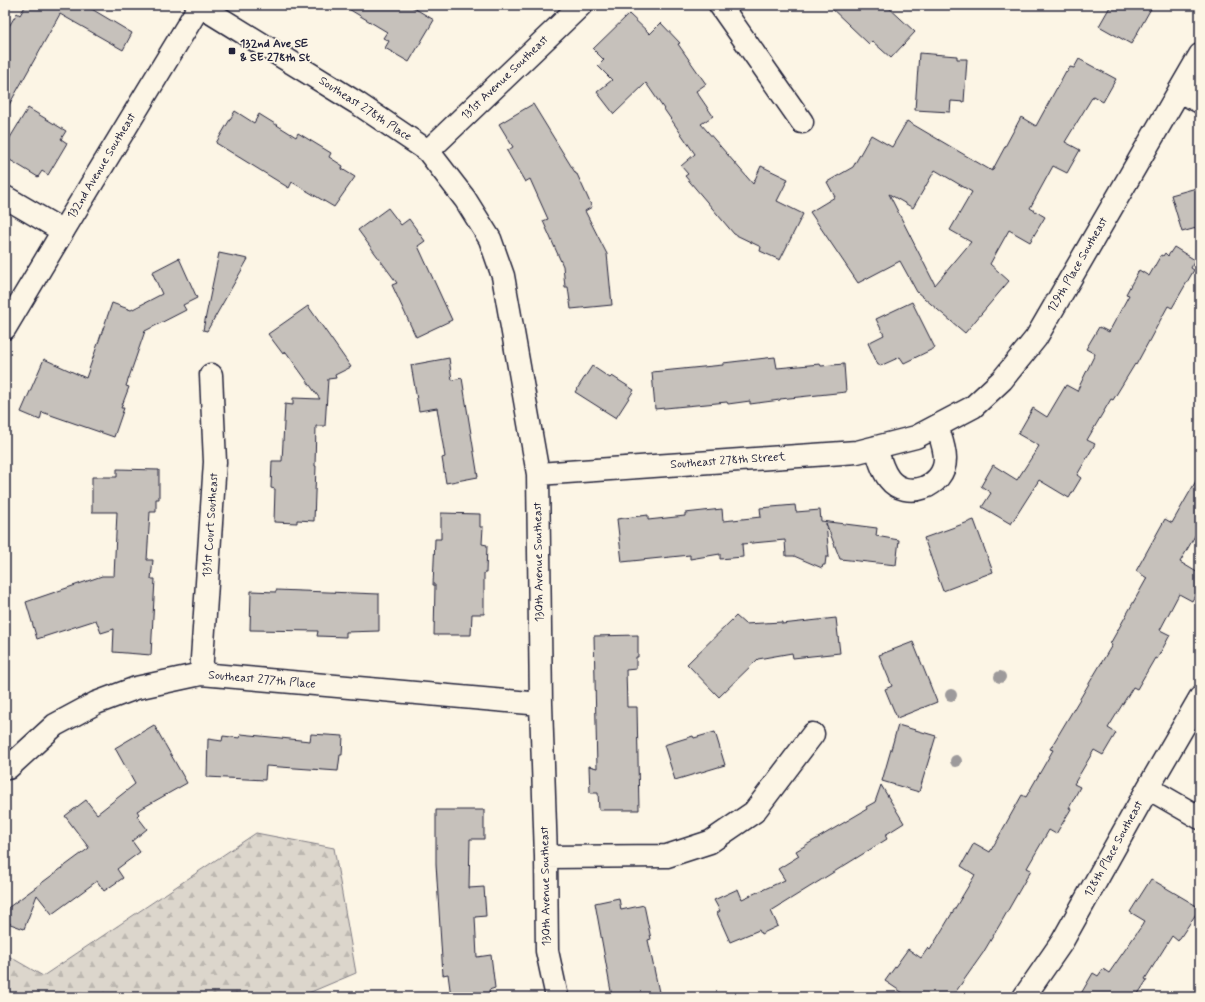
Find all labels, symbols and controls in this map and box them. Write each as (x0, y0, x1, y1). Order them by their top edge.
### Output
street label: 131st Avenue Southeast (458, 32, 553, 124)
place label: 132nd Ave SE & SE 278th St (240, 36, 310, 66)
marker: 132nd Ave SE & SE 278th St (227, 46, 237, 56)
street label: Southeast 278th Place (316, 73, 414, 145)
street label: 132nd Avenue Southeast (64, 109, 140, 222)
street label: 129th Place Southeast (1044, 214, 1112, 316)
street label: Southeast 278th Street (670, 449, 786, 473)
street label: 131st Court Southeast (199, 471, 223, 578)
street label: 130th Avenue Southeast (530, 501, 548, 622)
street label: Southeast 277th Place (208, 667, 316, 693)
street label: 128th Place Southeast (1081, 797, 1148, 900)
street label: 130th Avenue Southeast (537, 825, 555, 946)

